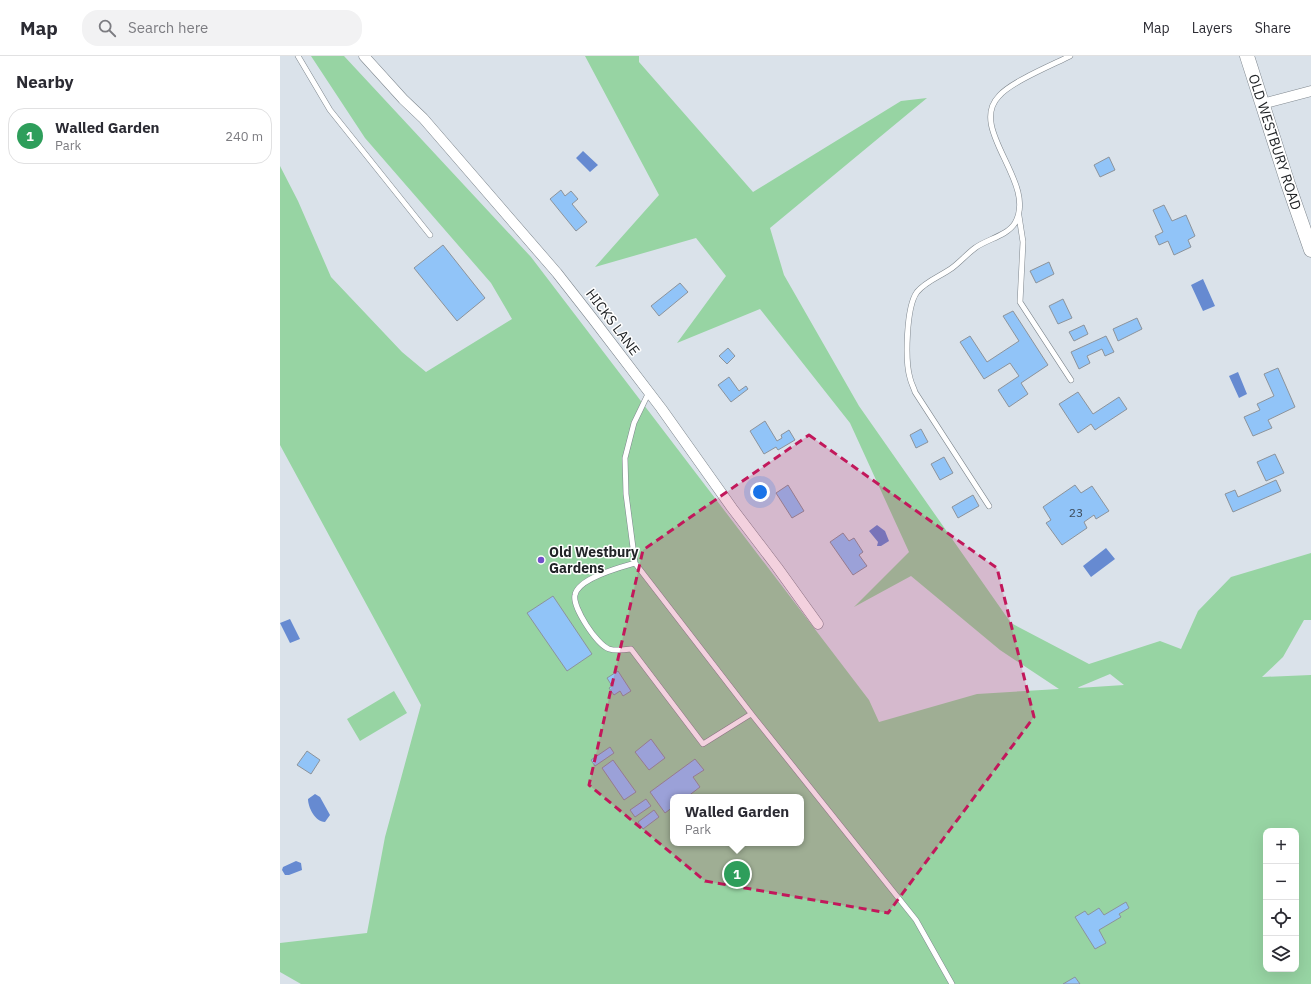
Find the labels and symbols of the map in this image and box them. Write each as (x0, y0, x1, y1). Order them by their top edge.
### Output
street label: OLD WESTBURY ROAD (1245, 72, 1305, 212)
street label: HICKS LANE (582, 285, 644, 359)
your location (750, 482, 770, 502)
house number: 23 (1069, 505, 1083, 520)
place label: Old Westbury Gardens (549, 543, 639, 577)
marker: Old Westbury Gardens (536, 555, 546, 565)
pin: 1 (724, 859, 750, 889)

